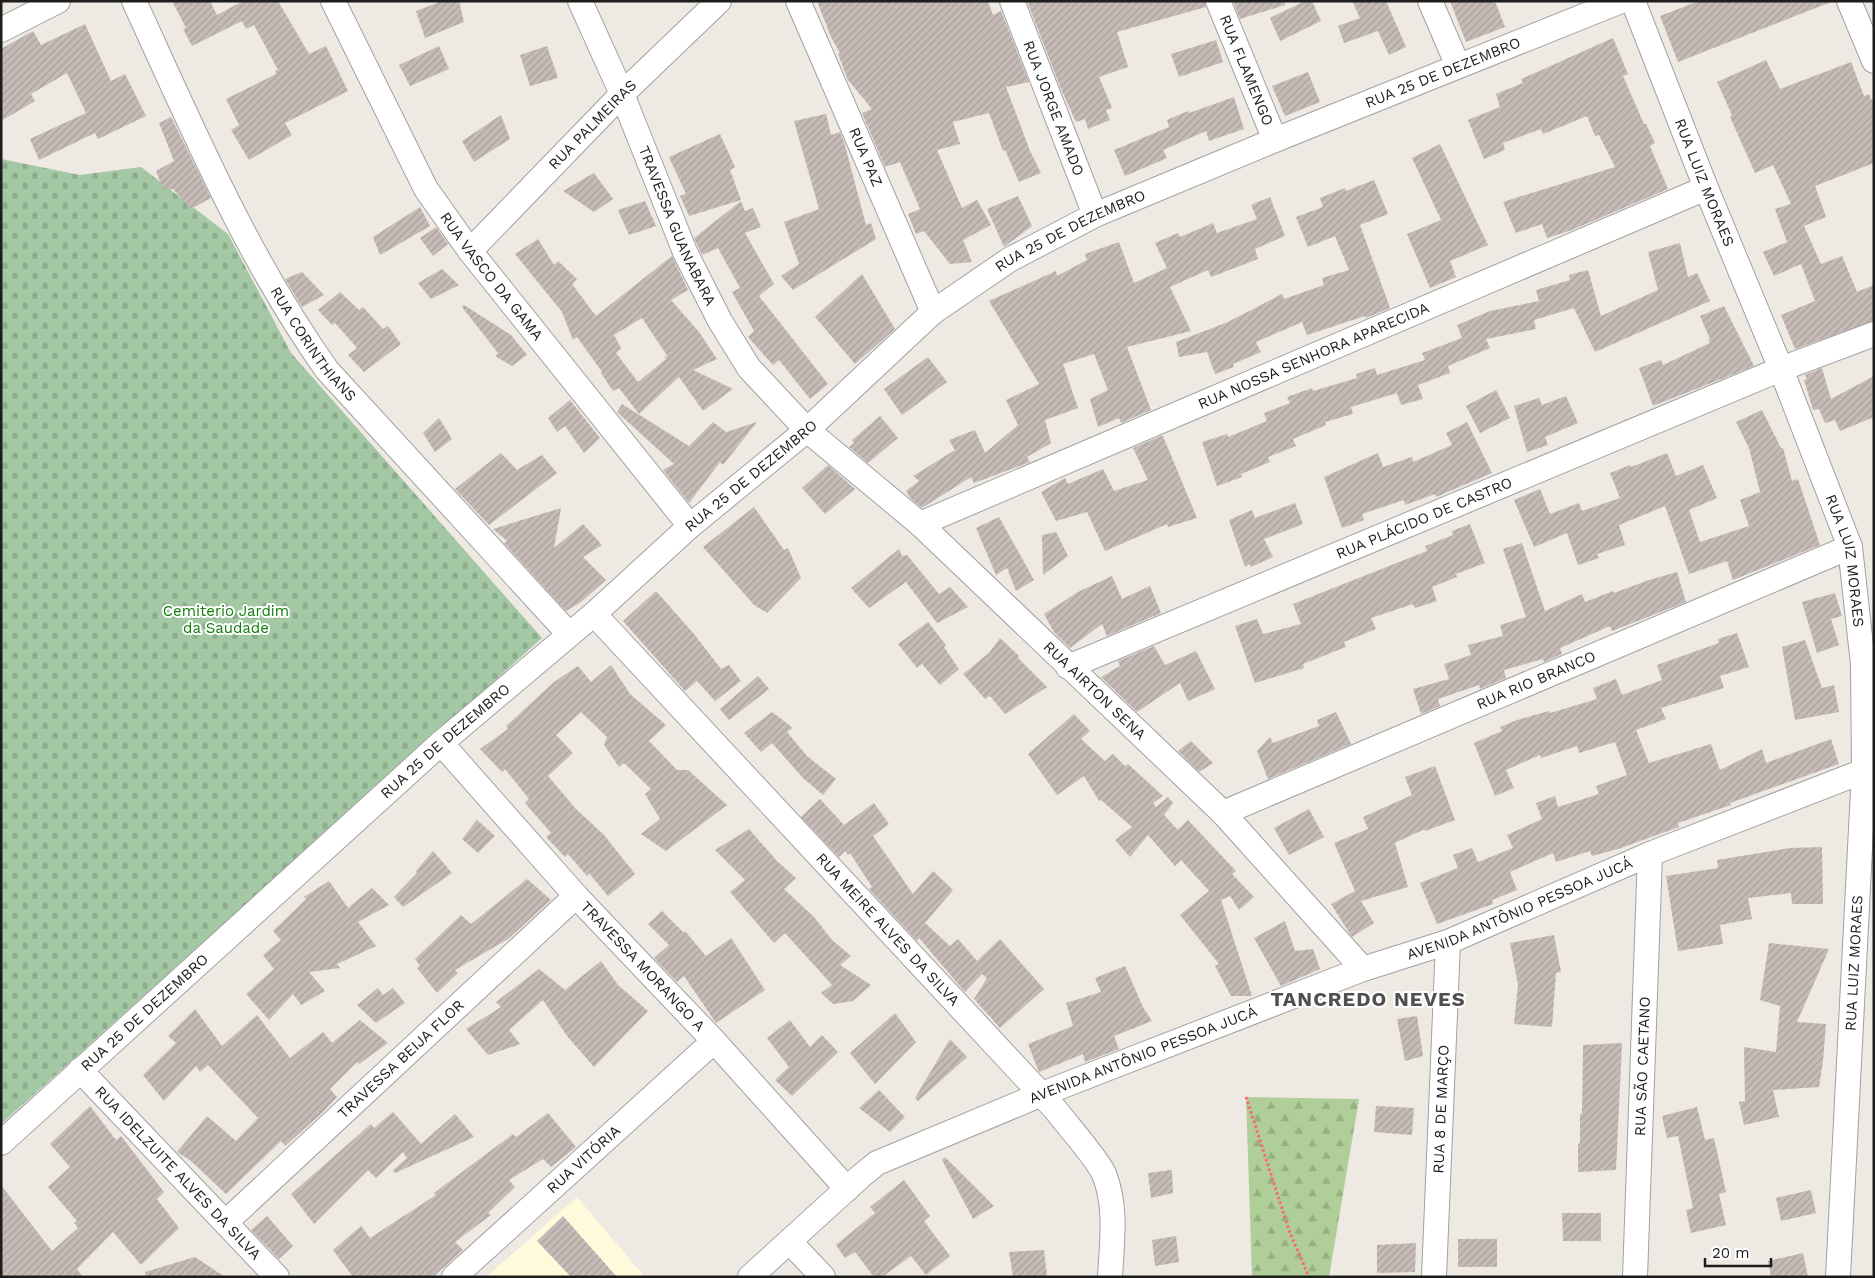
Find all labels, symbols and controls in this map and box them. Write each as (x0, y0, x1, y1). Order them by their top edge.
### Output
street label: RUA FLAMENGO (1216, 12, 1277, 129)
street label: RUA 25 DE DEZEMBRO (1362, 33, 1523, 112)
street label: RUA JORGE AMADO (1019, 38, 1088, 178)
street label: RUA PALMEIRAS (545, 76, 640, 173)
street label: RUA LUIZ MORAES (1671, 116, 1738, 249)
street label: RUA PAZ (845, 125, 886, 189)
street label: TRAVESSA GUANABARA (635, 143, 720, 309)
street label: RUA 25 DE DEZEMBRO (991, 186, 1148, 276)
street label: RUA VASCO DA GAMA (436, 209, 547, 344)
street label: RUA CORINTHIANS (267, 283, 360, 405)
street label: RUA NOSSA SENHORA APARECIDA (1195, 298, 1432, 413)
street label: RUA 25 DE DEZEMBRO (681, 416, 821, 535)
street label: RUA PLÁCIDO DE CASTRO (1333, 473, 1515, 563)
street label: RUA LUIZ MORAES (1821, 492, 1868, 628)
park label: Cemiterio Jardim da Saudade (163, 602, 289, 637)
street label: RUA AIRTON SENA (1040, 638, 1150, 744)
street label: RUA RIO BRANCO (1474, 647, 1598, 713)
street label: RUA 25 DE DEZEMBRO (377, 680, 514, 803)
street label: RUA MEIRE ALVES DA SILVA (812, 849, 963, 1010)
street label: AVENIDA ANTÔNIO PESSOA JUCÁ (1405, 854, 1635, 964)
street label: RUA LUIZ MORAES (1841, 895, 1867, 1031)
street label: TRAVESSA MORANGO A (577, 898, 709, 1035)
street label: RUA 25 DE DEZEMBRO (77, 950, 212, 1075)
district label: TANCREDO NEVES (1270, 987, 1466, 1011)
street label: TRAVESSA BEIJA FLOR (334, 996, 468, 1122)
street label: RUA SÃO CAETANO (1631, 996, 1654, 1136)
street label: AVENIDA ANTÔNIO PESSOA JUCÁ (1026, 1002, 1260, 1107)
street label: RUA 8 DE MARÇO (1429, 1044, 1453, 1174)
street label: RUA IDELZUITE ALVES DA SILVA (91, 1082, 265, 1263)
street label: RUA VITÓRIA (543, 1122, 624, 1197)
scale bar (1705, 1236, 1771, 1268)
text: 20 m (1712, 1244, 1750, 1262)

